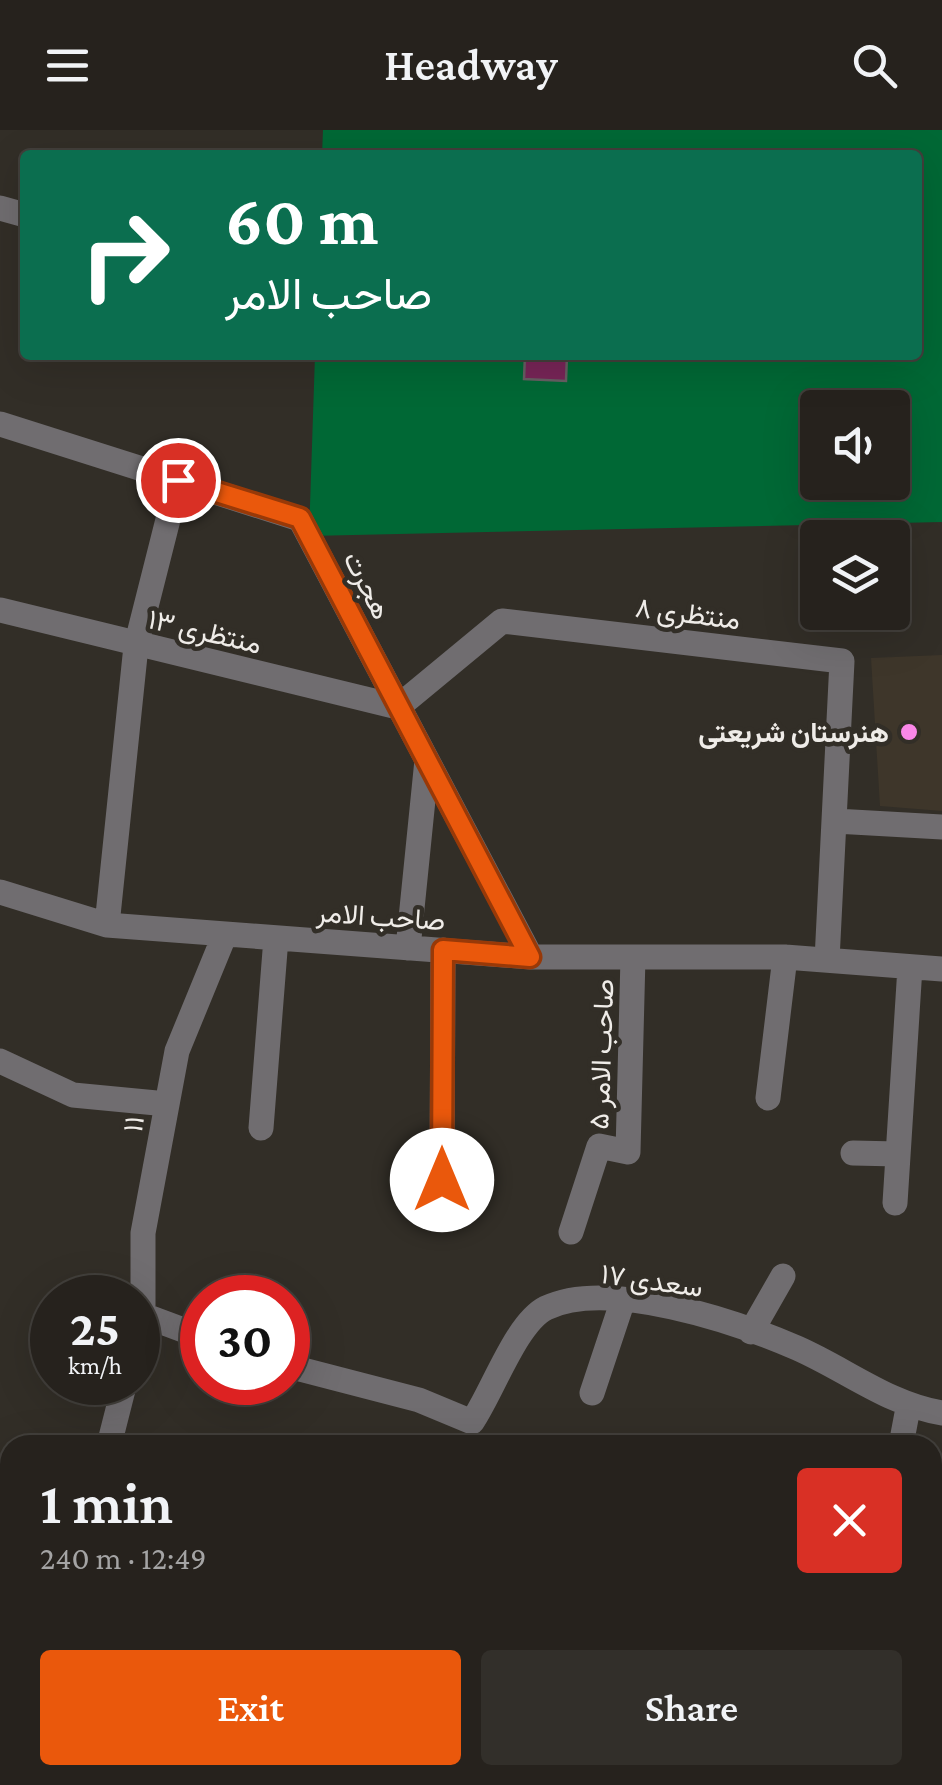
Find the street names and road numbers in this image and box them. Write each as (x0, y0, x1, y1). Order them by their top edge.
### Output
street label: هجرت (336, 546, 398, 625)
street label: منتظری ۸ (633, 592, 742, 637)
street label: منتظری ۱۳ (145, 603, 265, 662)
street label: صاحب الامر (314, 896, 446, 938)
street label: صاحب الامر ۵ (583, 978, 622, 1130)
street label: ۱۱ (117, 1113, 150, 1135)
street label: سعدی ۱۷ (599, 1258, 705, 1304)

